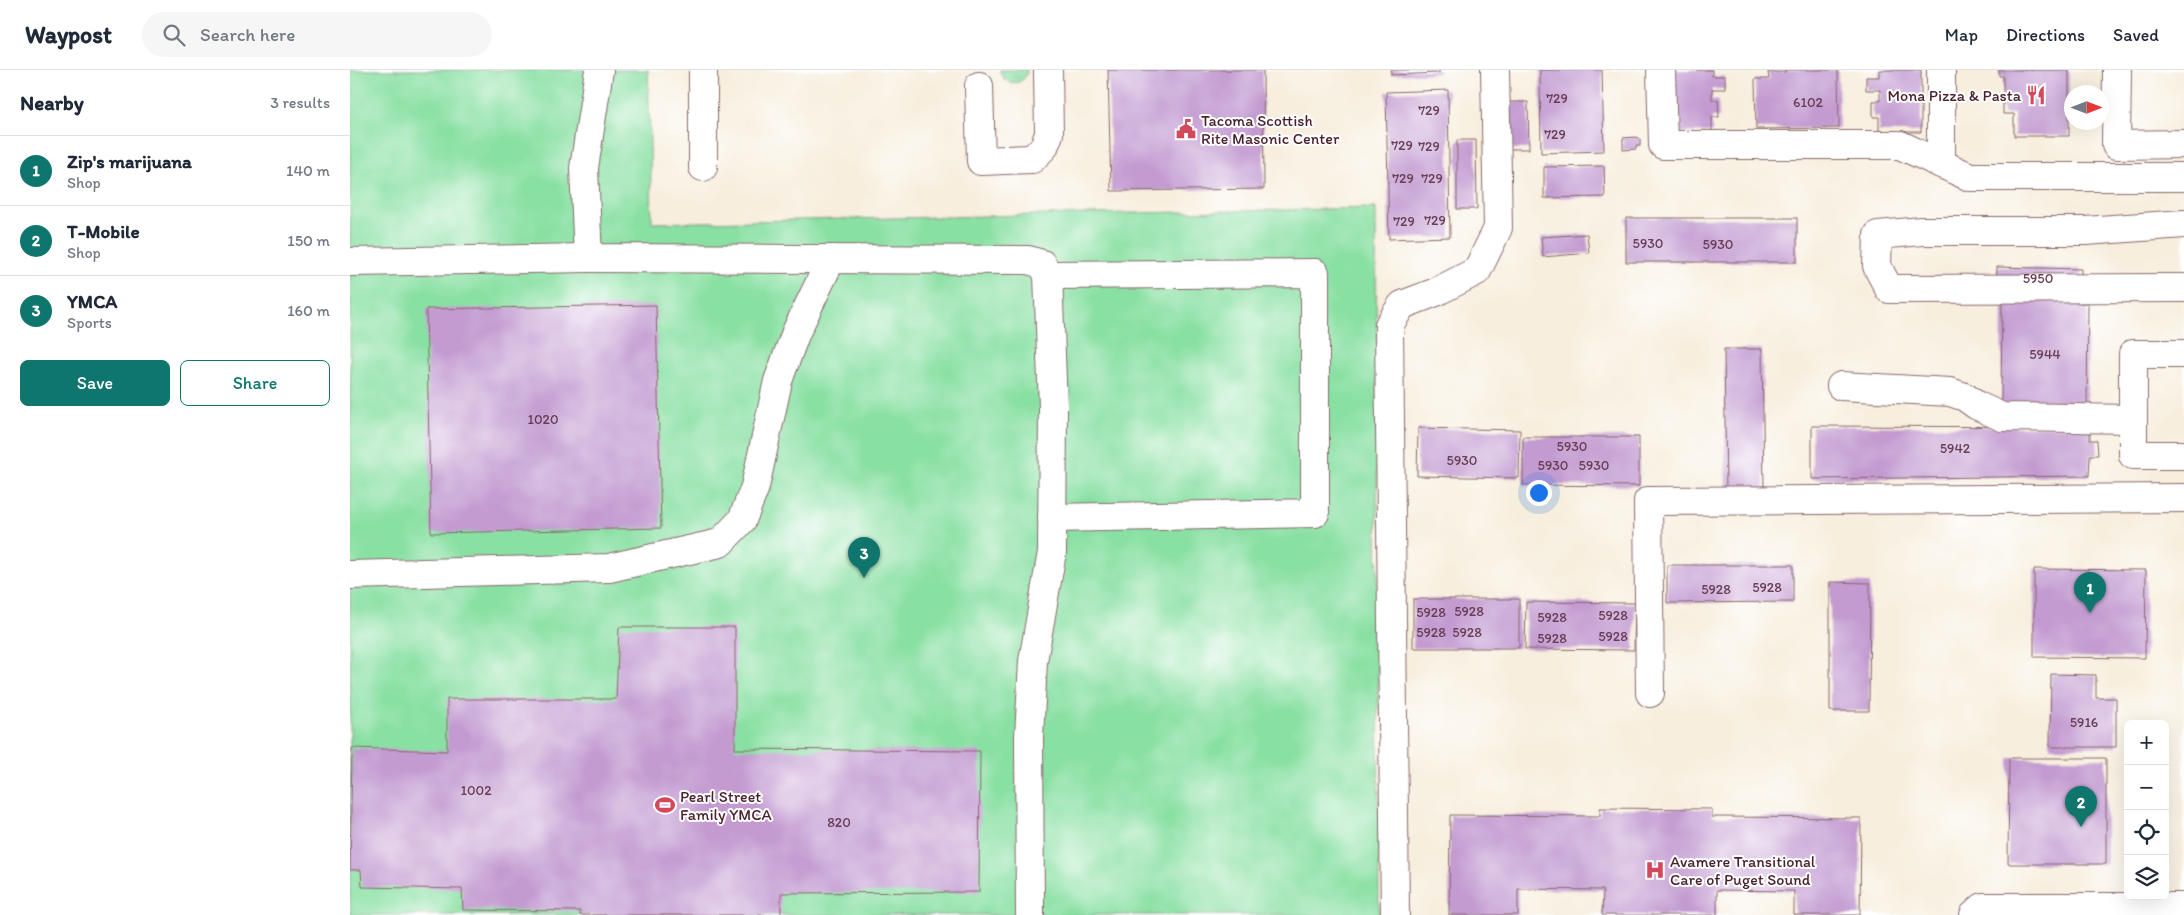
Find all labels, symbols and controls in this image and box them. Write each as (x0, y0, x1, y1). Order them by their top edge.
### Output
search box (142, 12, 492, 57)
text: Waypost (25, 20, 112, 49)
icon: search (160, 21, 188, 49)
text: Search here (200, 23, 295, 46)
text: Map (1945, 24, 1978, 46)
text: Directions (2006, 24, 2085, 46)
text: Saved (2113, 24, 2159, 46)
restaurant icon: Mona Pizza & Pasta (2025, 84, 2047, 106)
north arrow (2064, 85, 2109, 130)
place label: Mona Pizza & Pasta (1888, 86, 2022, 105)
text: Nearby (20, 90, 84, 115)
house number: 729 (1546, 90, 1568, 107)
text: 3 results (270, 93, 330, 112)
house number: 6102 (1793, 94, 1824, 111)
house number: 729 (1418, 102, 1440, 119)
place label: Tacoma Scottish Rite Masonic Center (1201, 111, 1340, 148)
public building icon: Tacoma Scottish Rite Masonic Center (1175, 118, 1197, 140)
house number: 729 (1544, 126, 1566, 143)
house number: 729 (1391, 137, 1413, 154)
house number: 729 (1418, 138, 1440, 155)
text: Zip's marijuana (67, 150, 192, 173)
text: 1 (32, 161, 40, 180)
text: 140 m (286, 161, 330, 180)
house number: 729 (1392, 170, 1414, 187)
house number: 729 (1421, 170, 1443, 187)
text: Shop (67, 173, 101, 192)
house number: 729 (1424, 212, 1446, 229)
house number: 729 (1393, 213, 1415, 230)
text: T-Mobile (67, 220, 140, 243)
text: 2 (32, 231, 40, 250)
text: 150 m (287, 231, 330, 250)
house number: 5930 (1633, 235, 1663, 252)
house number: 5930 (1703, 236, 1733, 253)
text: Shop (67, 243, 101, 262)
house number: 5950 (2023, 270, 2053, 287)
text: YMCA (67, 290, 118, 313)
text: 3 (32, 301, 40, 320)
text: 160 m (287, 301, 330, 320)
text: Sports (67, 313, 112, 332)
house number: 5944 (2029, 346, 2061, 363)
button: Save (20, 360, 170, 406)
button: Share (180, 360, 330, 406)
house number: 1020 (527, 411, 559, 428)
house number: 5930 (1557, 438, 1587, 455)
house number: 5942 (1940, 440, 1971, 457)
house number: 5930 (1447, 452, 1477, 469)
house number: 5930 (1538, 457, 1568, 474)
house number: 5930 (1579, 457, 1609, 474)
your location (1526, 480, 1552, 506)
pin: 3 (848, 537, 880, 578)
pin: 1 (2074, 572, 2106, 613)
house number: 5928 (1752, 579, 1782, 596)
house number: 5928 (1701, 581, 1731, 598)
house number: 5928 (1454, 603, 1484, 620)
house number: 5928 (1416, 604, 1446, 621)
house number: 5928 (1598, 607, 1628, 624)
house number: 5928 (1537, 609, 1567, 626)
house number: 5928 (1416, 624, 1446, 641)
house number: 5928 (1452, 624, 1482, 641)
house number: 5928 (1598, 628, 1628, 645)
house number: 5928 (1537, 630, 1567, 647)
house number: 5916 (2070, 714, 2098, 731)
map controls (2124, 720, 2169, 900)
button: + (2124, 720, 2169, 765)
button: − (2124, 765, 2169, 810)
house number: 1002 (460, 782, 492, 799)
pin: 2 (2065, 786, 2097, 827)
place label: Pearl Street Family YMCA (680, 787, 772, 824)
sports icon: Pearl Street Family YMCA (654, 794, 676, 816)
button: locate (2124, 810, 2169, 855)
house number: 820 (827, 814, 851, 831)
place label: Avamere Transitional Care of Puget Sound (1670, 852, 1816, 889)
button: layers (2124, 855, 2169, 900)
hospital icon: Avamere Transitional Care of Puget Sound (1644, 859, 1666, 881)

